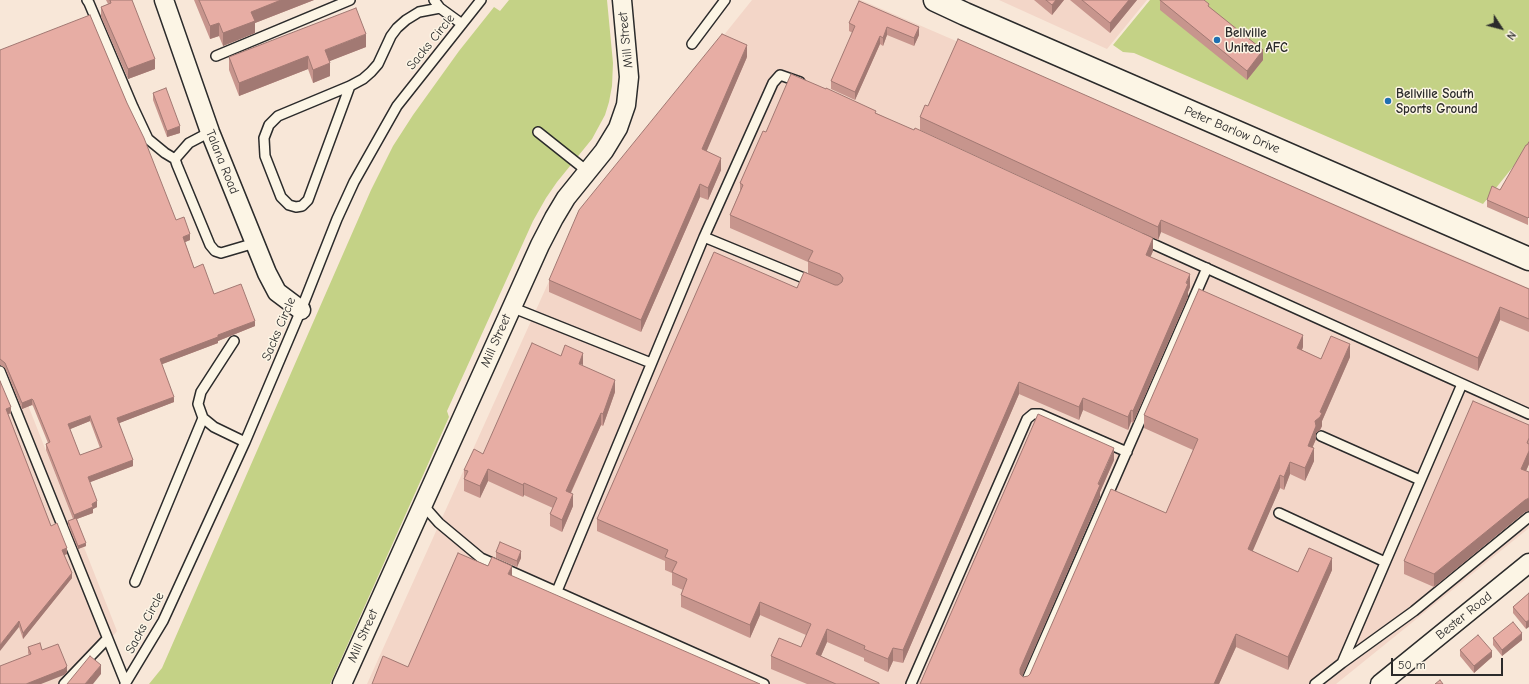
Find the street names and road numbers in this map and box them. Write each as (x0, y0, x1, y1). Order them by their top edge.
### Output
street label: Sacks Circle (404, 11, 458, 73)
street label: Mill Street (615, 11, 637, 69)
street label: Peter Barlow Drive (1182, 103, 1282, 157)
street label: Talana Road (202, 127, 242, 197)
street label: Sacks Circle (259, 295, 299, 363)
street label: Mill Street (477, 312, 515, 370)
street label: Bester Road (1433, 589, 1495, 643)
street label: Sacks Circle (122, 590, 168, 656)
street label: Mill Street (344, 607, 382, 665)

